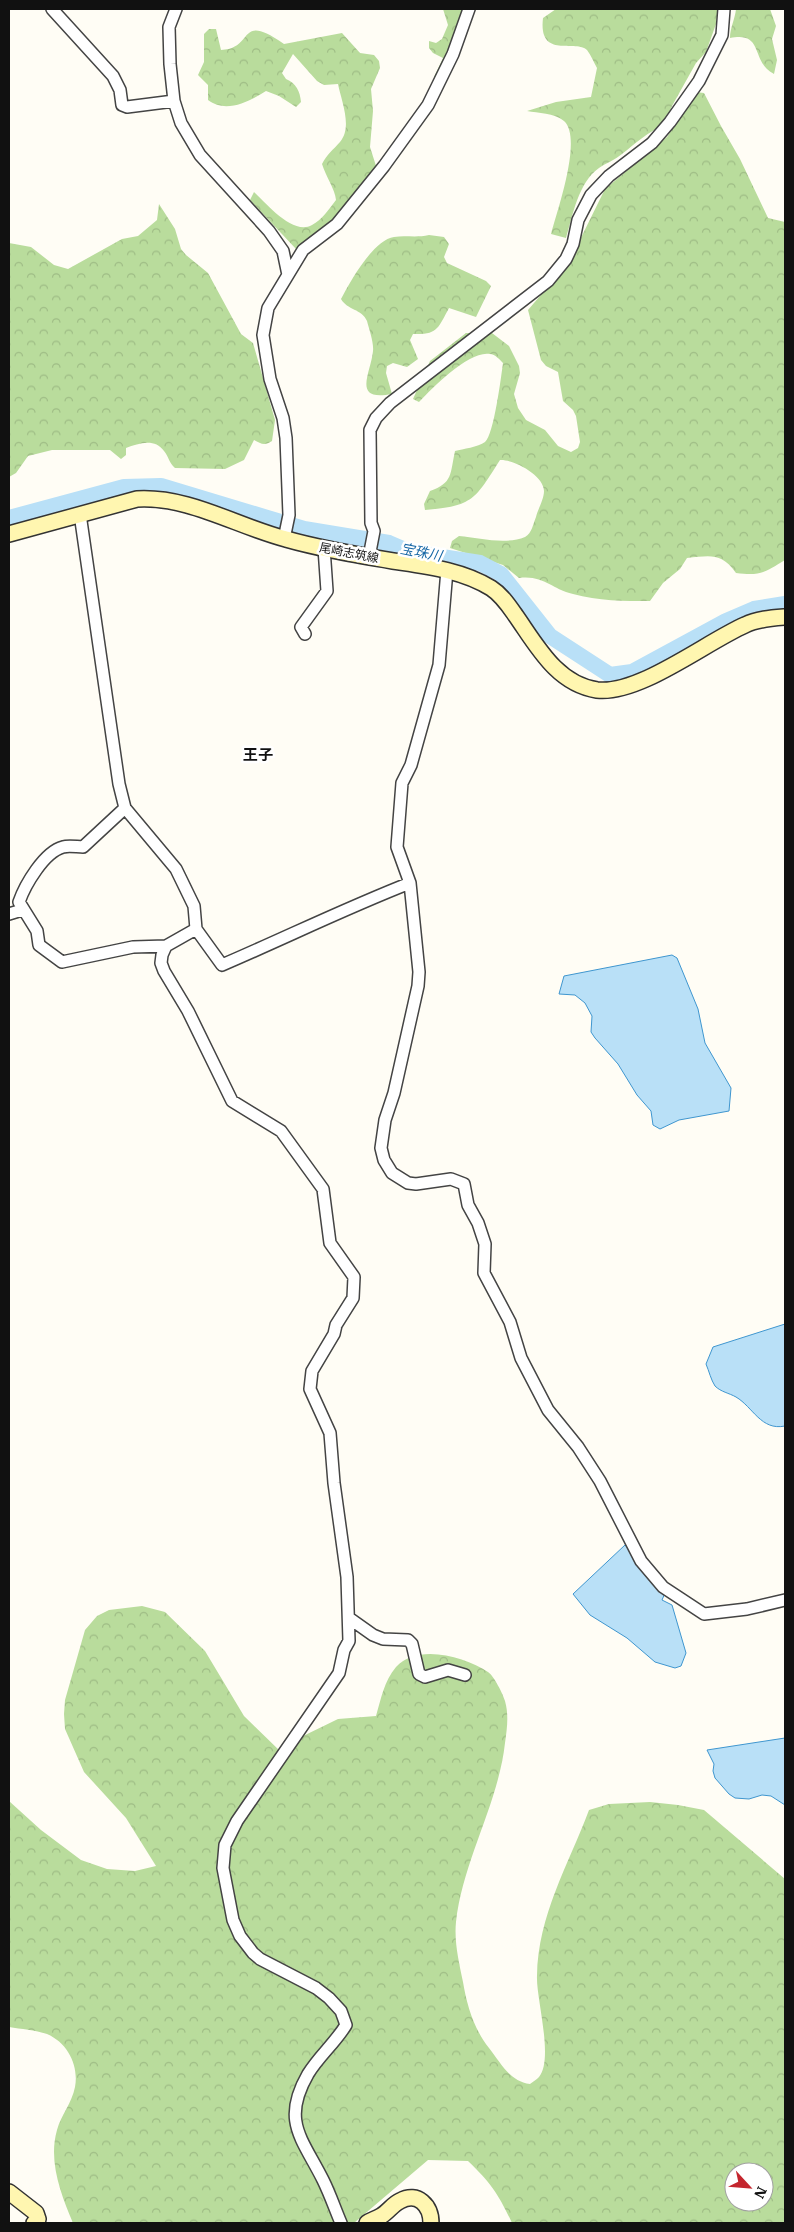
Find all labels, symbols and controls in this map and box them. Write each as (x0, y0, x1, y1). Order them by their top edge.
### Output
street label: 尾崎志筑線 (318, 539, 380, 566)
water label: 宝珠川 (399, 539, 445, 565)
district label: 王子 (243, 745, 273, 764)
north arrow (724, 2162, 774, 2212)
text: N (750, 2184, 771, 2202)

